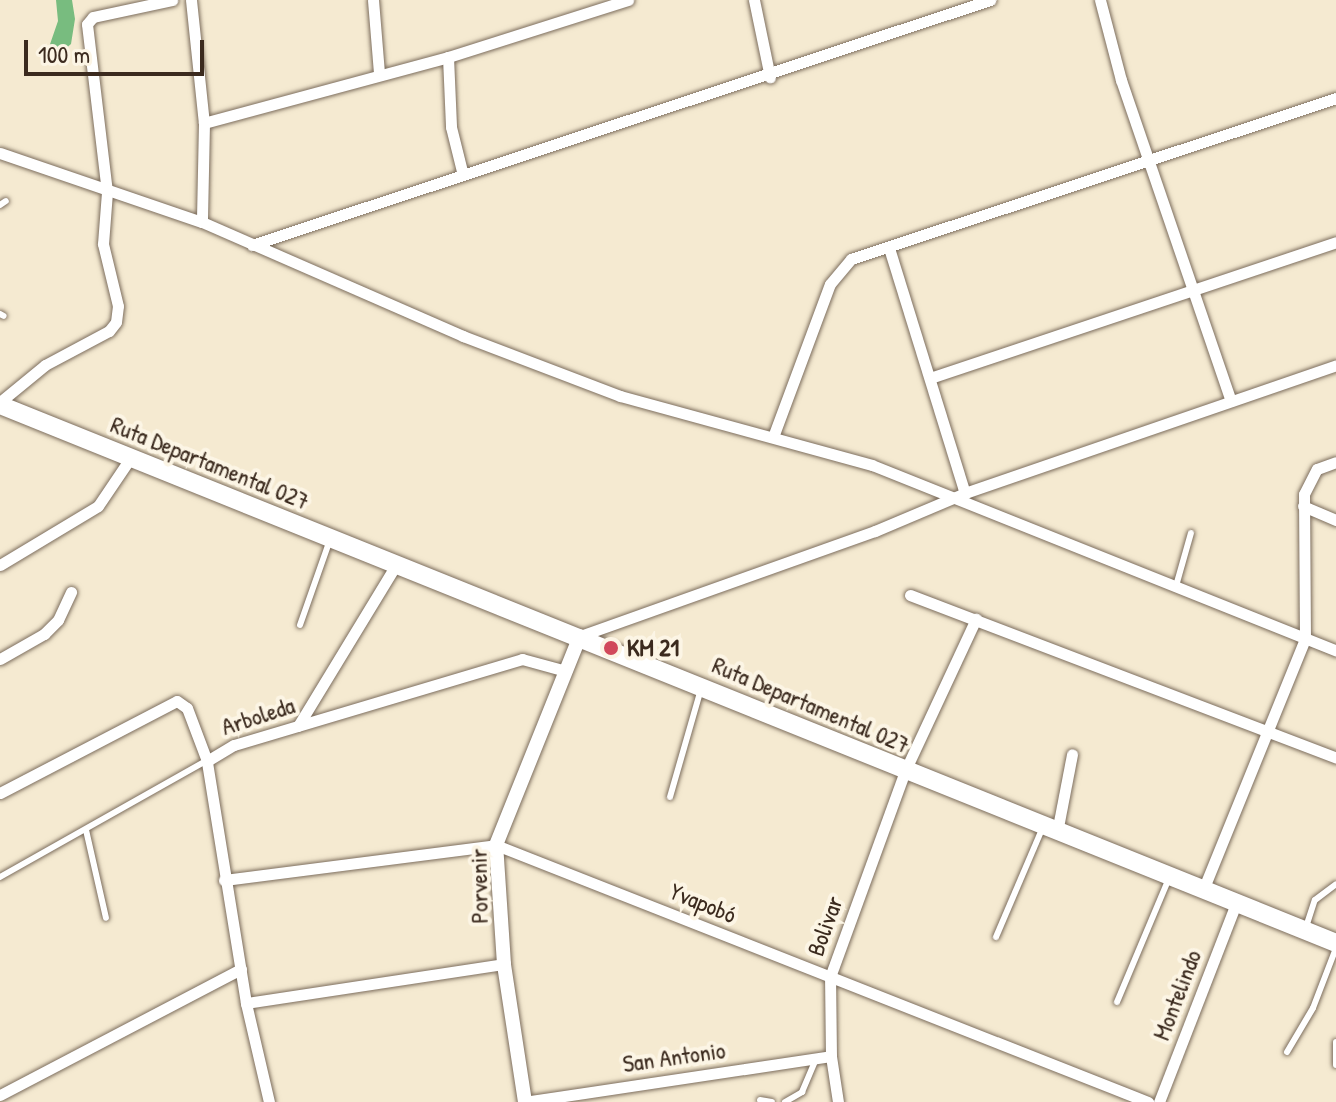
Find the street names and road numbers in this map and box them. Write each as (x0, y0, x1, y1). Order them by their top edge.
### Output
street label: Ruta Departamental 027 (107, 410, 313, 516)
street label: Ruta Departamental 027 (708, 650, 914, 760)
street label: Arboleda (218, 691, 298, 741)
street label: Porvenir (464, 848, 494, 924)
street label: Yvapobó (666, 877, 740, 929)
street label: Bolivar (801, 892, 849, 960)
street label: Montelindo (1147, 946, 1207, 1044)
street label: San Antonio (621, 1036, 727, 1078)

